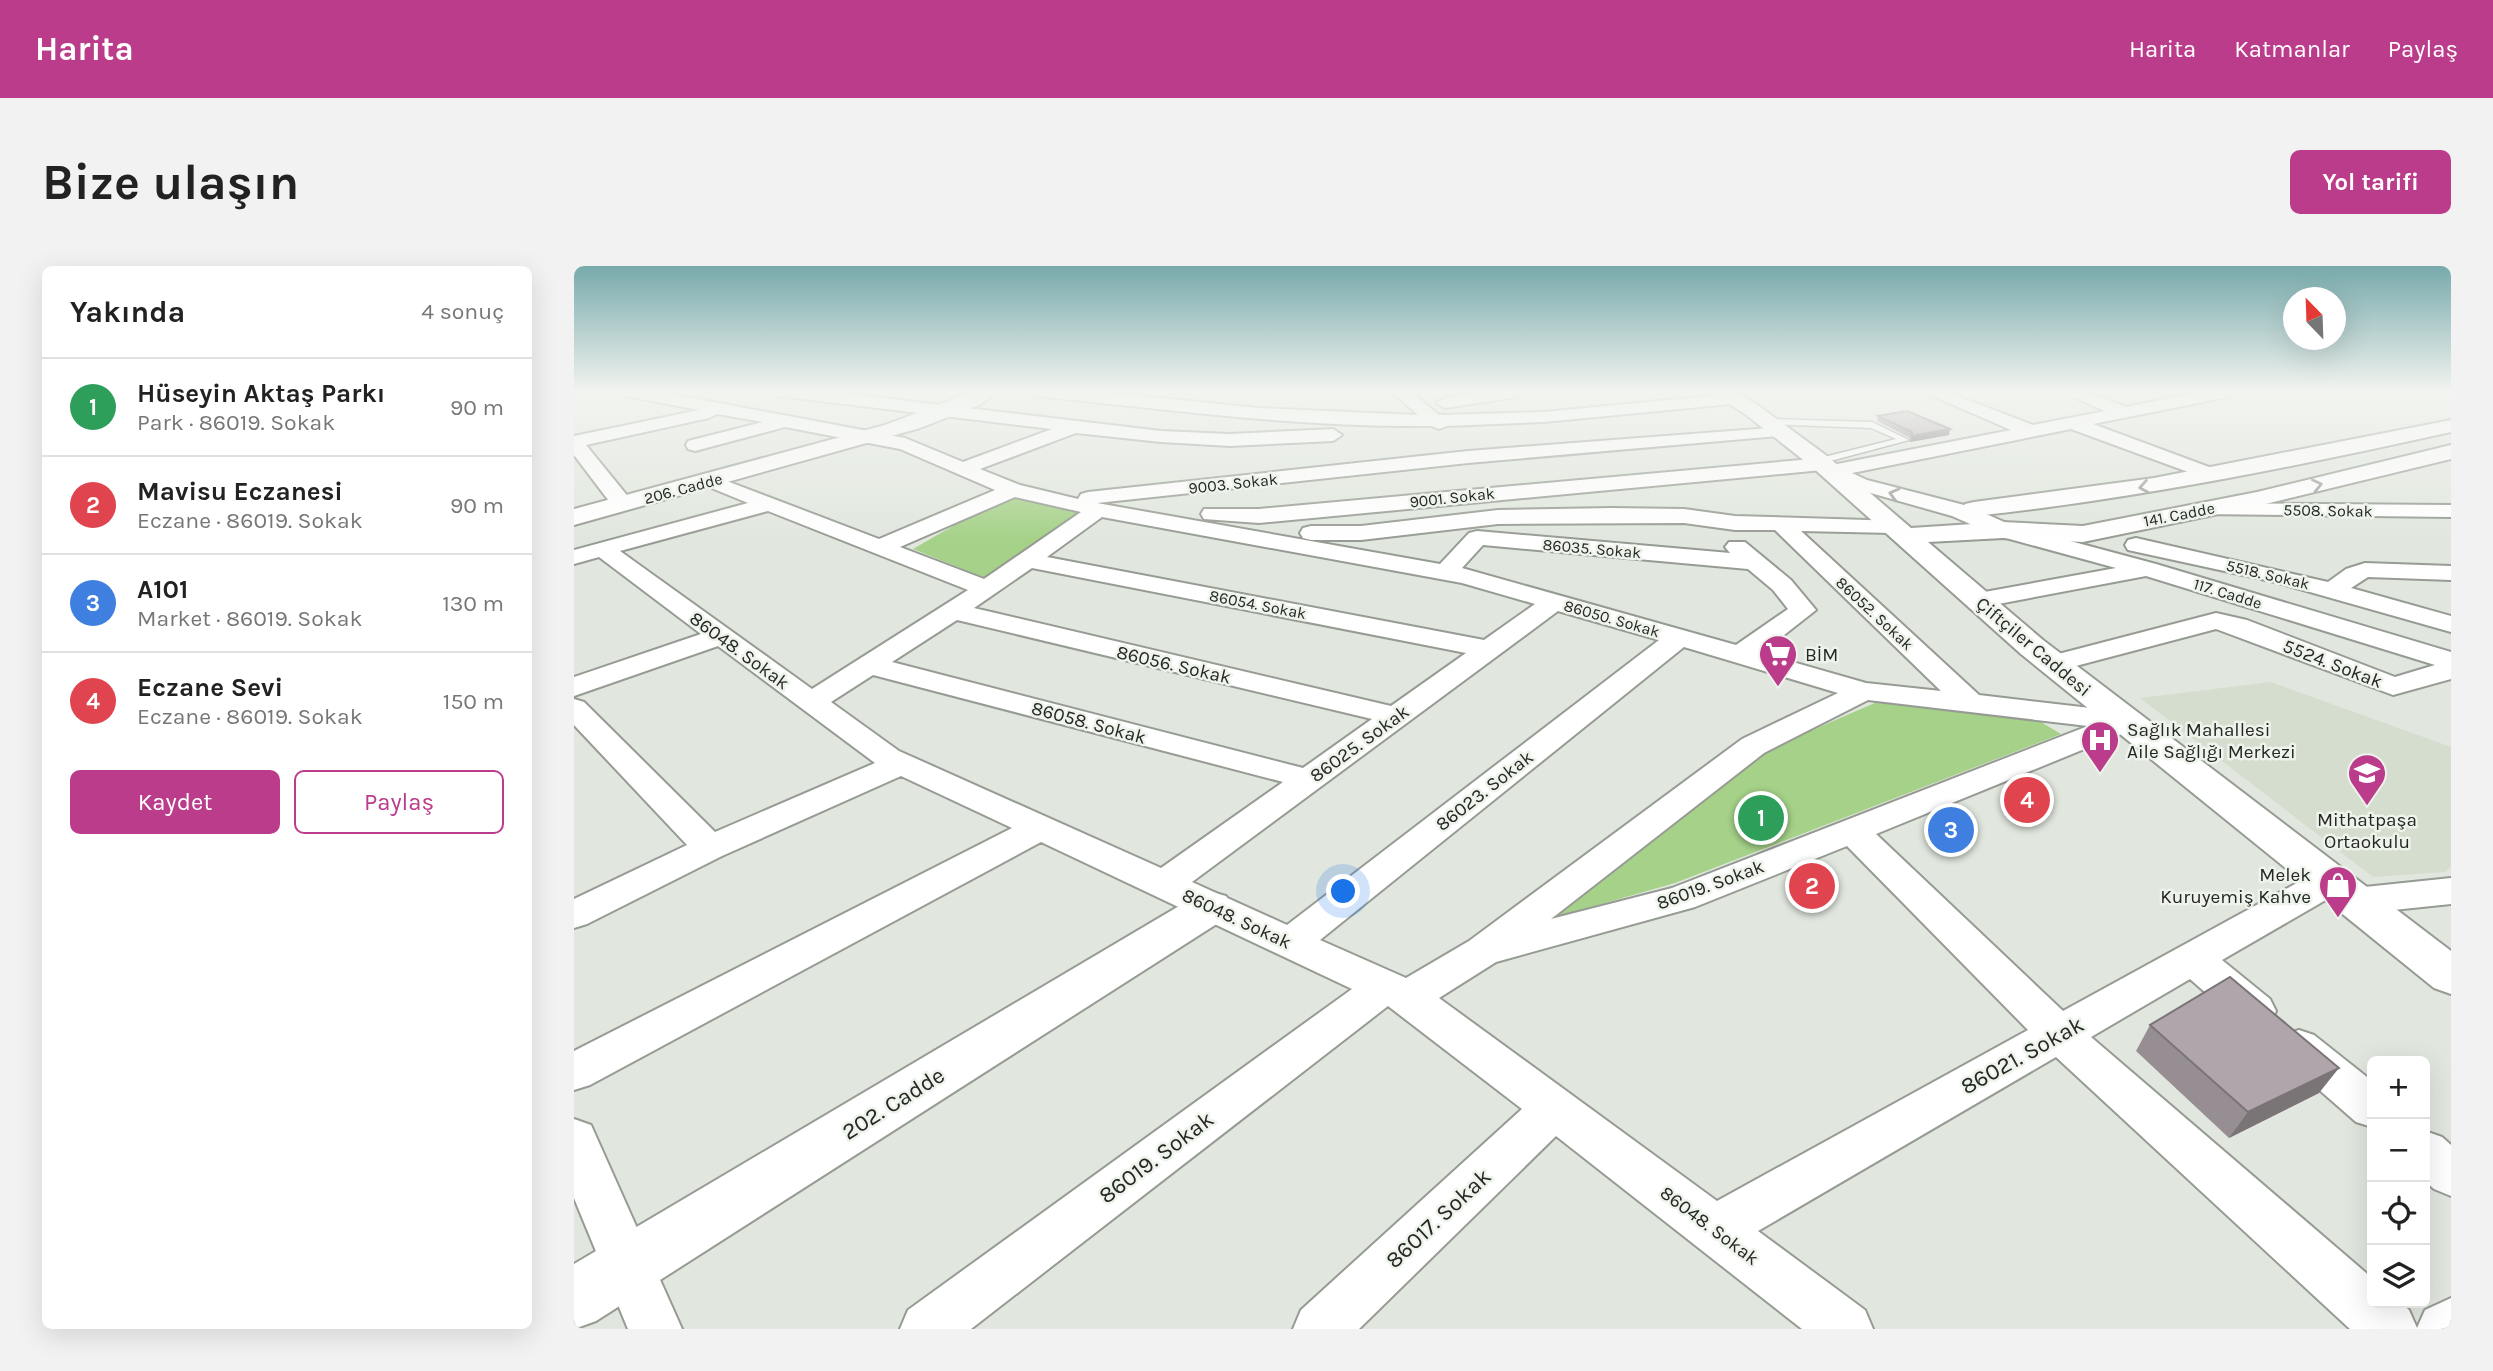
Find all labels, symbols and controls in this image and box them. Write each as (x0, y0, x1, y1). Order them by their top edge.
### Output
text: Harita (35, 30, 134, 68)
text: Harita (2129, 35, 2196, 63)
text: Katmanlar (2234, 35, 2350, 63)
text: Paylaş (2388, 35, 2458, 63)
button: Yol tarifi (2290, 150, 2451, 214)
text: Bize ulaşın (42, 154, 299, 211)
north arrow (2283, 287, 2346, 350)
text: Yakında (70, 294, 185, 330)
text: 4 sonuç (421, 298, 504, 325)
text: Hüseyin Aktaş Parkı (137, 378, 385, 409)
text: 1 (89, 394, 97, 421)
text: 90 m (450, 394, 504, 421)
text: Park · 86019. Sokak (137, 409, 335, 436)
street label: 206. Cadde (642, 469, 724, 508)
street label: 9003. Sokak (1187, 469, 1279, 498)
text: Mavisu Eczanesi (137, 476, 343, 507)
one-way arrow (2138, 479, 2150, 494)
one-way arrow (2311, 479, 2323, 493)
street label: 9001. Sokak (1409, 484, 1496, 511)
one-way arrow (1888, 488, 1900, 502)
text: 2 (86, 492, 100, 519)
text: 90 m (450, 492, 504, 519)
street label: 141. Cadde (2142, 498, 2216, 531)
street label: 5508. Sokak (2283, 500, 2373, 521)
text: Eczane · 86019. Sokak (137, 507, 363, 534)
street label: 86035. Sokak (1542, 535, 1642, 562)
street label: 5518. Sokak (2224, 556, 2311, 593)
street label: 86052. Sokak (1832, 573, 1917, 654)
text: A101 (137, 574, 188, 605)
street label: 117. Cadde (2191, 574, 2264, 613)
street label: 86054. Sokak (1208, 586, 1308, 623)
text: 3 (86, 590, 100, 617)
text: 130 m (442, 590, 504, 617)
street label: Çiftçiler Caddesi (1972, 592, 2095, 701)
street label: 86050. Sokak (1562, 596, 1662, 641)
text: Market · 86019. Sokak (137, 605, 362, 632)
street label: 86048. Sokak (685, 607, 794, 694)
supermarket icon: BİM (1757, 633, 1799, 688)
street label: 5524. Sokak (2280, 635, 2386, 693)
street label: 86056. Sokak (1114, 641, 1234, 689)
place label: BİM (1805, 644, 1838, 666)
text: Eczane Sevi (137, 672, 283, 703)
text: 4 (86, 688, 100, 715)
text: 150 m (443, 688, 504, 715)
street label: 86058. Sokak (1029, 697, 1149, 749)
street label: 86025. Sokak (1306, 700, 1414, 787)
text: Eczane · 86019. Sokak (137, 703, 363, 730)
hospital icon: Sağlık Mahallesi Aile Sağlığı Merkezi (2079, 719, 2121, 774)
place label: Sağlık Mahallesi Aile Sağlığı Merkezi (2127, 719, 2296, 763)
street label: 86023. Sokak (1431, 746, 1538, 836)
school or university icon: Mithatpaşa Ortaokulu (2346, 752, 2388, 807)
button: Kaydet (70, 770, 280, 834)
button: Paylaş (294, 770, 504, 834)
pin: 4 (2004, 774, 2050, 826)
pin: 1 (1738, 792, 1784, 844)
pin: 3 (1928, 804, 1974, 856)
place label: Mithatpaşa Ortaokulu (2317, 809, 2417, 853)
street label: 86019. Sokak (1654, 855, 1767, 915)
pin: 2 (1789, 860, 1835, 912)
place label: Melek Kuruyemiş Kahve (2160, 864, 2311, 908)
shop icon: Melek Kuruyemiş Kahve (2317, 864, 2359, 919)
your location (1326, 874, 1360, 908)
street label: 86048. Sokak (1179, 884, 1295, 954)
street label: 86021. Sokak (1956, 1011, 2089, 1100)
map controls (2367, 1056, 2430, 1308)
button: + (2367, 1056, 2430, 1119)
street label: 202. Cadde (837, 1061, 949, 1146)
street label: 86019. Sokak (1094, 1106, 1219, 1209)
button: − (2367, 1119, 2430, 1182)
street label: 86017. Sokak (1380, 1163, 1497, 1274)
street label: 86048. Sokak (1656, 1182, 1763, 1270)
button: locate (2367, 1182, 2430, 1245)
button: layers (2367, 1245, 2430, 1308)

